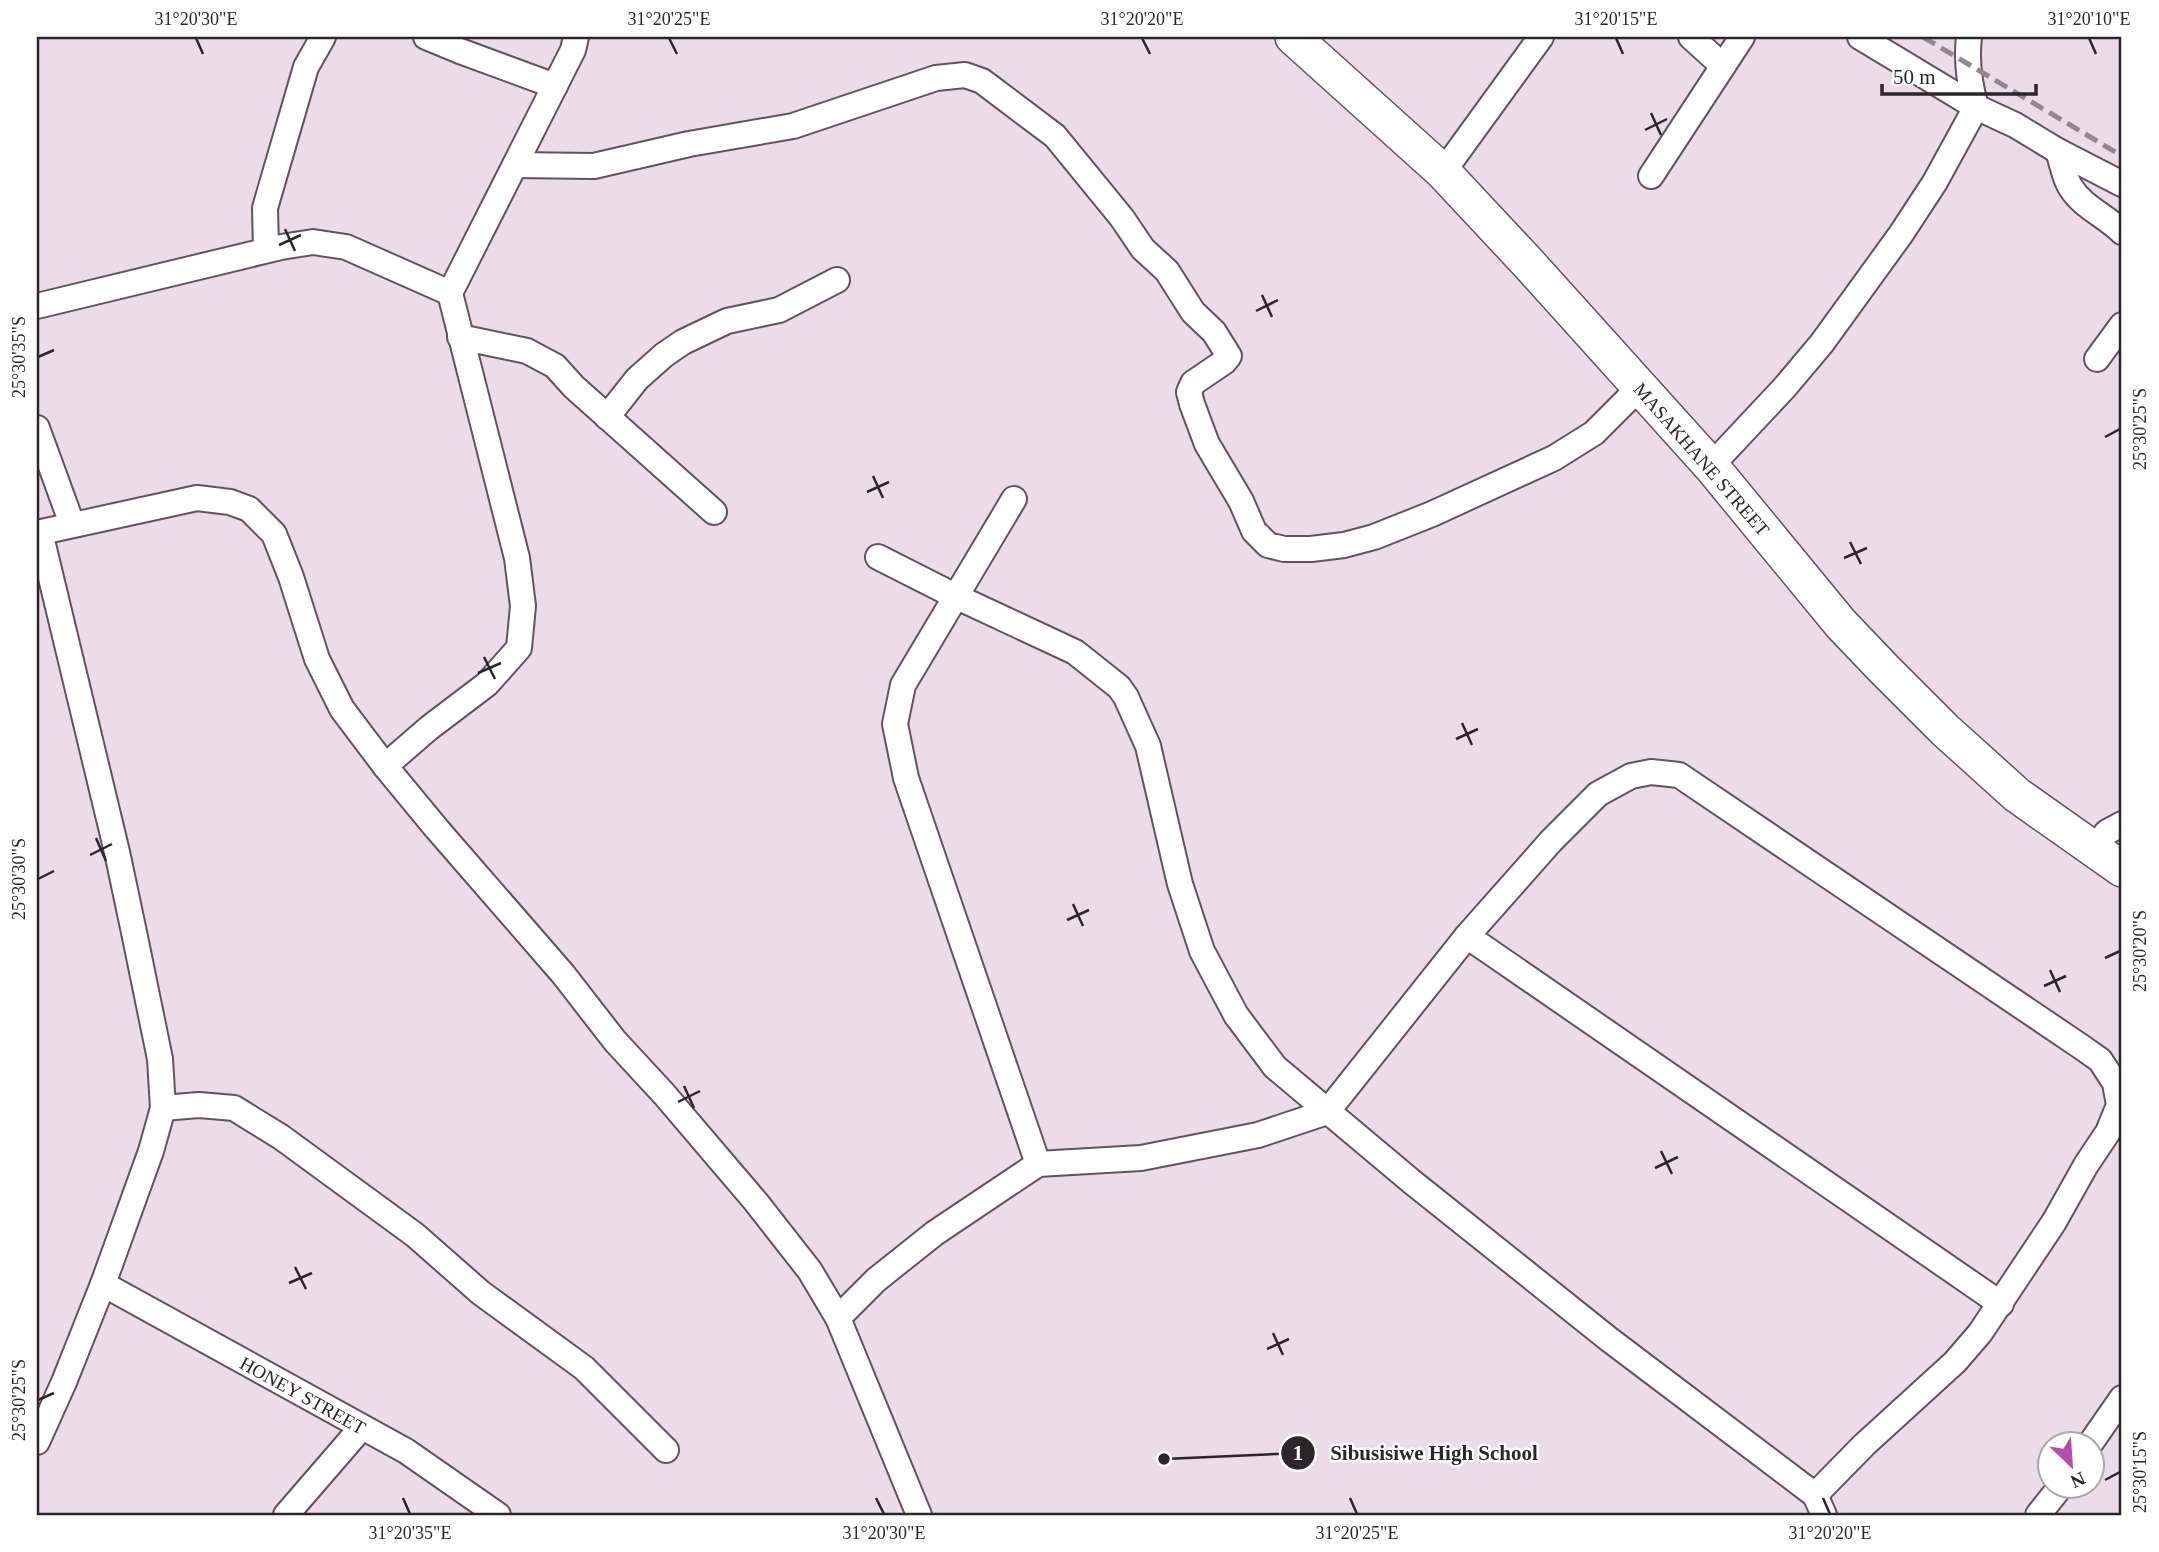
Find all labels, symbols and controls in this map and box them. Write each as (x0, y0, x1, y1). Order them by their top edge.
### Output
text: 31°20'30"E (155, 9, 237, 29)
text: 31°20'25"E (628, 9, 710, 29)
text: 31°20'20"E (1101, 9, 1183, 29)
text: 31°20'15"E (1575, 9, 1657, 29)
text: 31°20'10"E (2048, 9, 2130, 29)
scale bar (1882, 52, 2036, 96)
text: 50 m (1893, 65, 1936, 89)
text: 25°30'35"S (9, 316, 29, 398)
street label: MASAKHANE STREET (1629, 379, 1774, 540)
text: 25°30'25"S (2130, 388, 2150, 470)
text: 25°30'30"S (9, 838, 29, 920)
text: 25°30'20"S (2130, 910, 2150, 992)
street label: HONEY STREET (236, 1352, 370, 1439)
text: 25°30'25"S (9, 1359, 29, 1441)
north arrow (2036, 1430, 2106, 1500)
text: 25°30'15"S (2130, 1431, 2150, 1513)
callout: Sibusisiwe High School (1281, 1432, 1552, 1474)
text: 1 (1293, 1441, 1303, 1465)
text: Sibusisiwe High School (1330, 1441, 1538, 1465)
text: N (2067, 1468, 2089, 1492)
text: 31°20'35"E (369, 1523, 451, 1543)
text: 31°20'30"E (843, 1523, 925, 1543)
text: 31°20'25"E (1316, 1523, 1398, 1543)
text: 31°20'20"E (1789, 1523, 1871, 1543)

